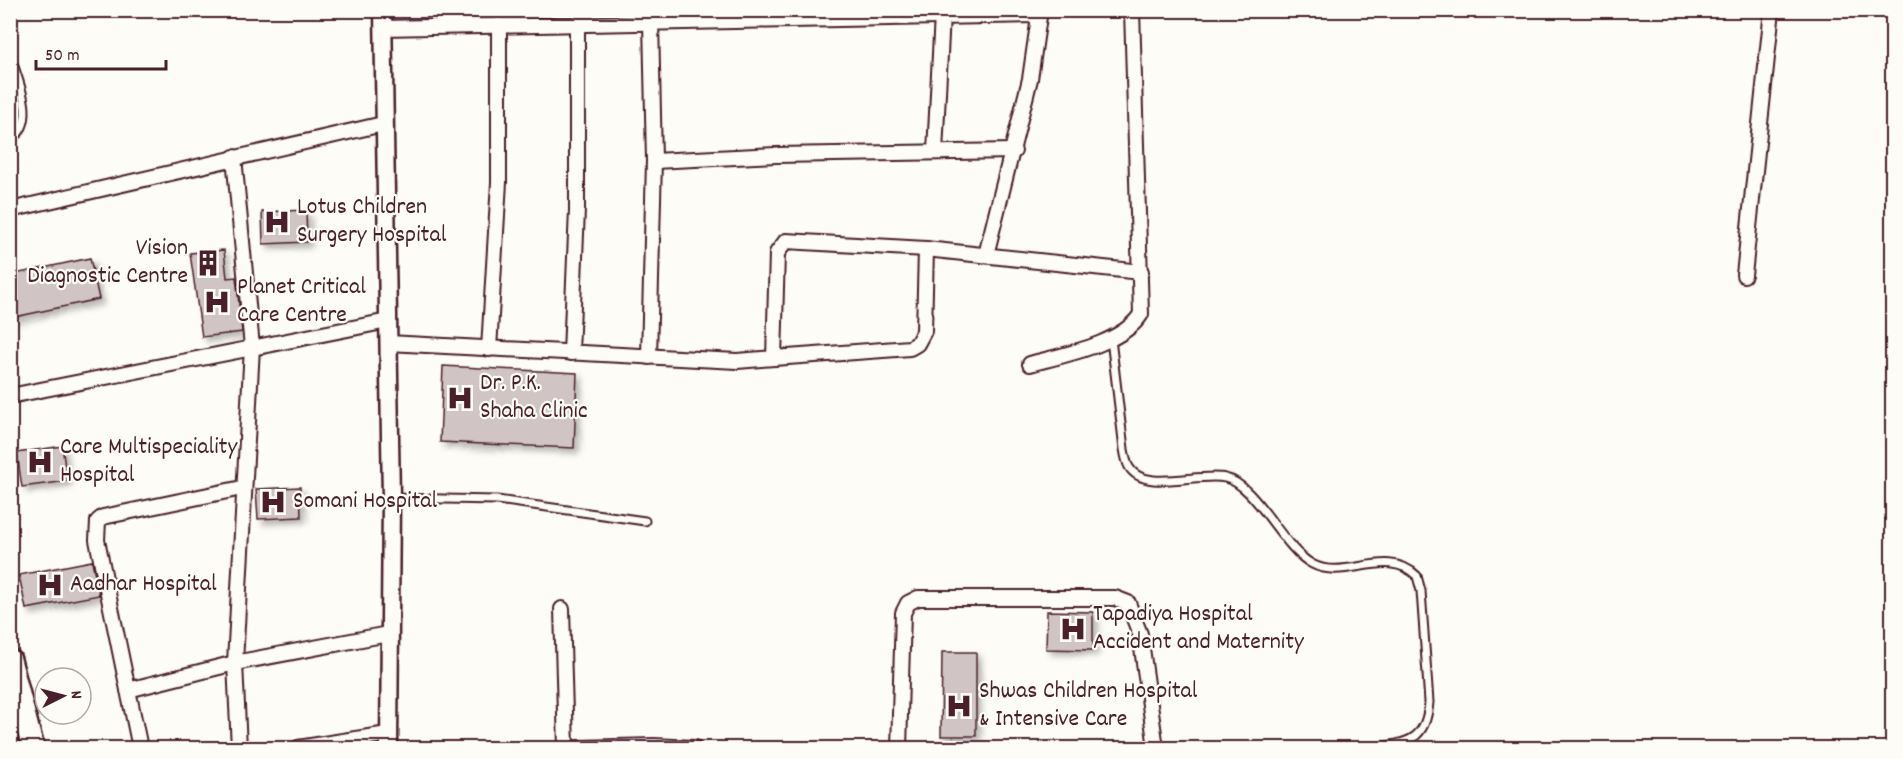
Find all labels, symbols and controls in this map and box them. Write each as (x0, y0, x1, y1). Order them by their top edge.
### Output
scale bar (36, 33, 166, 71)
text: 50 m (45, 44, 80, 69)
place label: Lotus Children Surgery Hospital (297, 191, 447, 253)
hospital icon: Lotus Children Surgery Hospital (262, 207, 292, 237)
place label: Vision Diagnostic Centre (27, 232, 188, 294)
building icon: Vision Diagnostic Centre (193, 248, 223, 278)
place label: Planet Critical Care Centre (237, 271, 366, 333)
hospital icon: Planet Critical Care Centre (202, 287, 232, 317)
place label: Dr. P.K. Shaha Clinic (480, 367, 588, 429)
hospital icon: Dr. P.K. Shaha Clinic (445, 383, 475, 413)
place label: Care Multispeciality Hospital (60, 431, 238, 493)
hospital icon: Care Multispeciality Hospital (25, 447, 55, 477)
place label: Somani Hospital (293, 485, 438, 519)
hospital icon: Somani Hospital (258, 487, 288, 517)
place label: Aadhar Hospital (70, 568, 217, 602)
hospital icon: Aadhar Hospital (35, 570, 65, 600)
place label: Tapadiya Hospital Accident and Maternity (1093, 598, 1305, 660)
hospital icon: Tapadiya Hospital Accident and Maternity (1058, 614, 1088, 644)
north arrow (33, 666, 93, 726)
place label: Shwas Children Hospital & Intensive Care (979, 675, 1198, 737)
text: N (64, 690, 87, 700)
hospital icon: Shwas Children Hospital & Intensive Care (944, 691, 974, 721)

